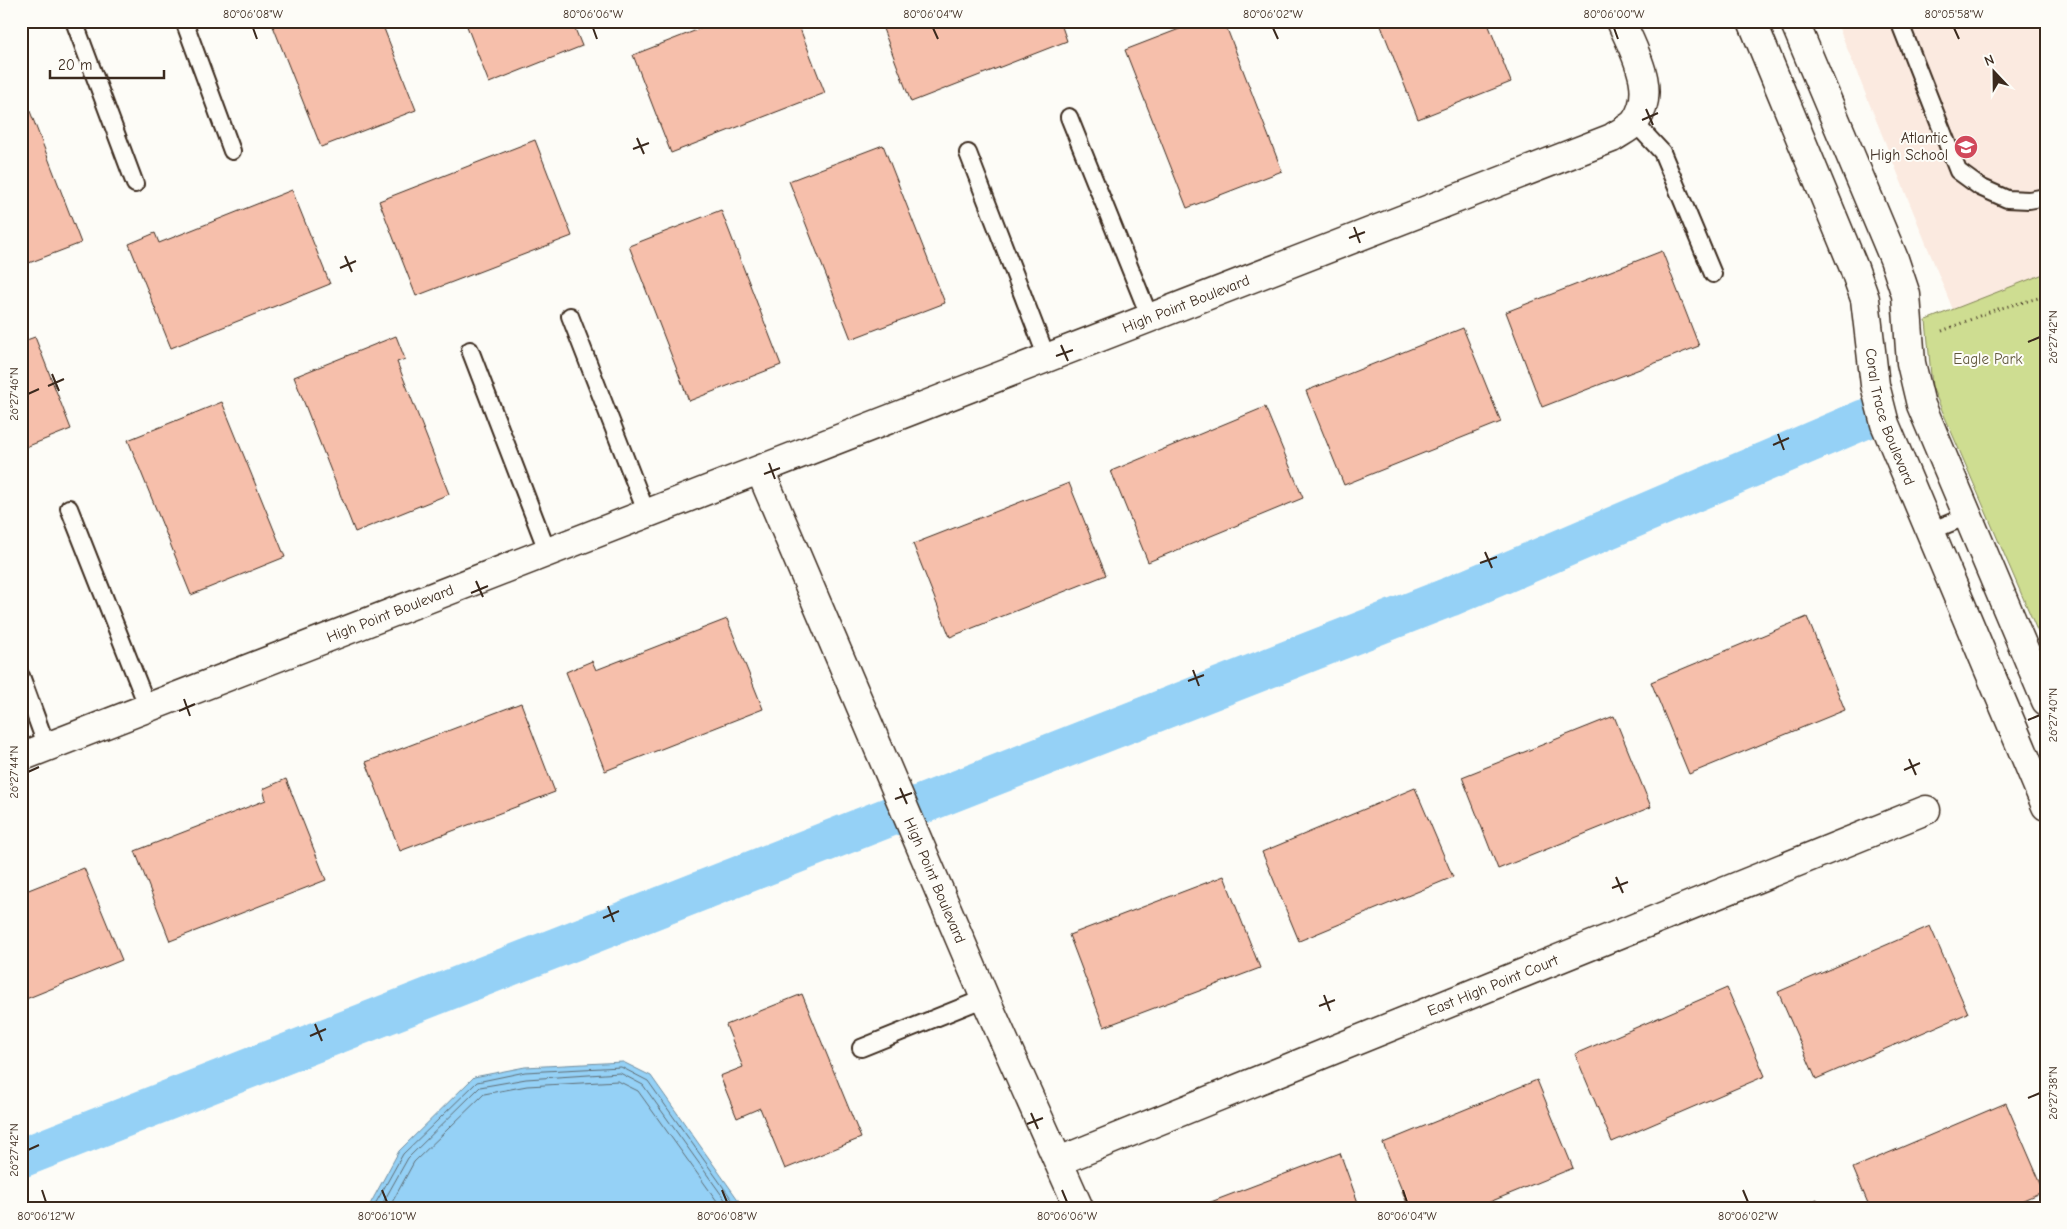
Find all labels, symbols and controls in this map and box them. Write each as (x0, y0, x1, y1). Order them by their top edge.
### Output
text: 80°06'08"W (223, 7, 283, 21)
text: 80°06'06"W (563, 7, 624, 21)
text: 80°06'04"W (903, 7, 963, 21)
text: 80°06'02"W (1243, 7, 1304, 21)
text: 80°06'00"W (1584, 7, 1645, 21)
text: 80°05'58"W (1924, 7, 1984, 21)
scale bar (50, 48, 164, 80)
north arrow (1970, 48, 2020, 98)
text: N (1982, 51, 1997, 70)
text: 20 m (58, 56, 92, 74)
place label: Atlantic High School (1870, 129, 1948, 164)
school or university icon: Atlantic High School (1953, 134, 1979, 160)
street label: High Point Boulevard (1120, 271, 1252, 337)
text: 26°27'42"N (2046, 310, 2060, 364)
street label: Coral Trace Boulevard (1862, 347, 1919, 488)
park label: Eagle Park (1953, 350, 2023, 368)
text: 26°27'46"N (7, 367, 21, 421)
street label: High Point Boulevard (324, 581, 456, 646)
text: 26°27'40"N (2046, 688, 2060, 742)
text: 26°27'44"N (7, 746, 21, 798)
street label: High Point Boulevard (900, 815, 970, 946)
street label: East High Point Court (1425, 951, 1561, 1020)
text: 26°27'38"N (2046, 1066, 2060, 1120)
text: 26°27'42"N (7, 1123, 21, 1177)
text: 80°06'12"W (17, 1209, 75, 1223)
text: 80°06'10"W (358, 1209, 417, 1223)
text: 80°06'08"W (697, 1209, 757, 1223)
text: 80°06'06"W (1037, 1209, 1098, 1223)
text: 80°06'04"W (1377, 1209, 1437, 1223)
text: 80°06'02"W (1718, 1209, 1779, 1223)

